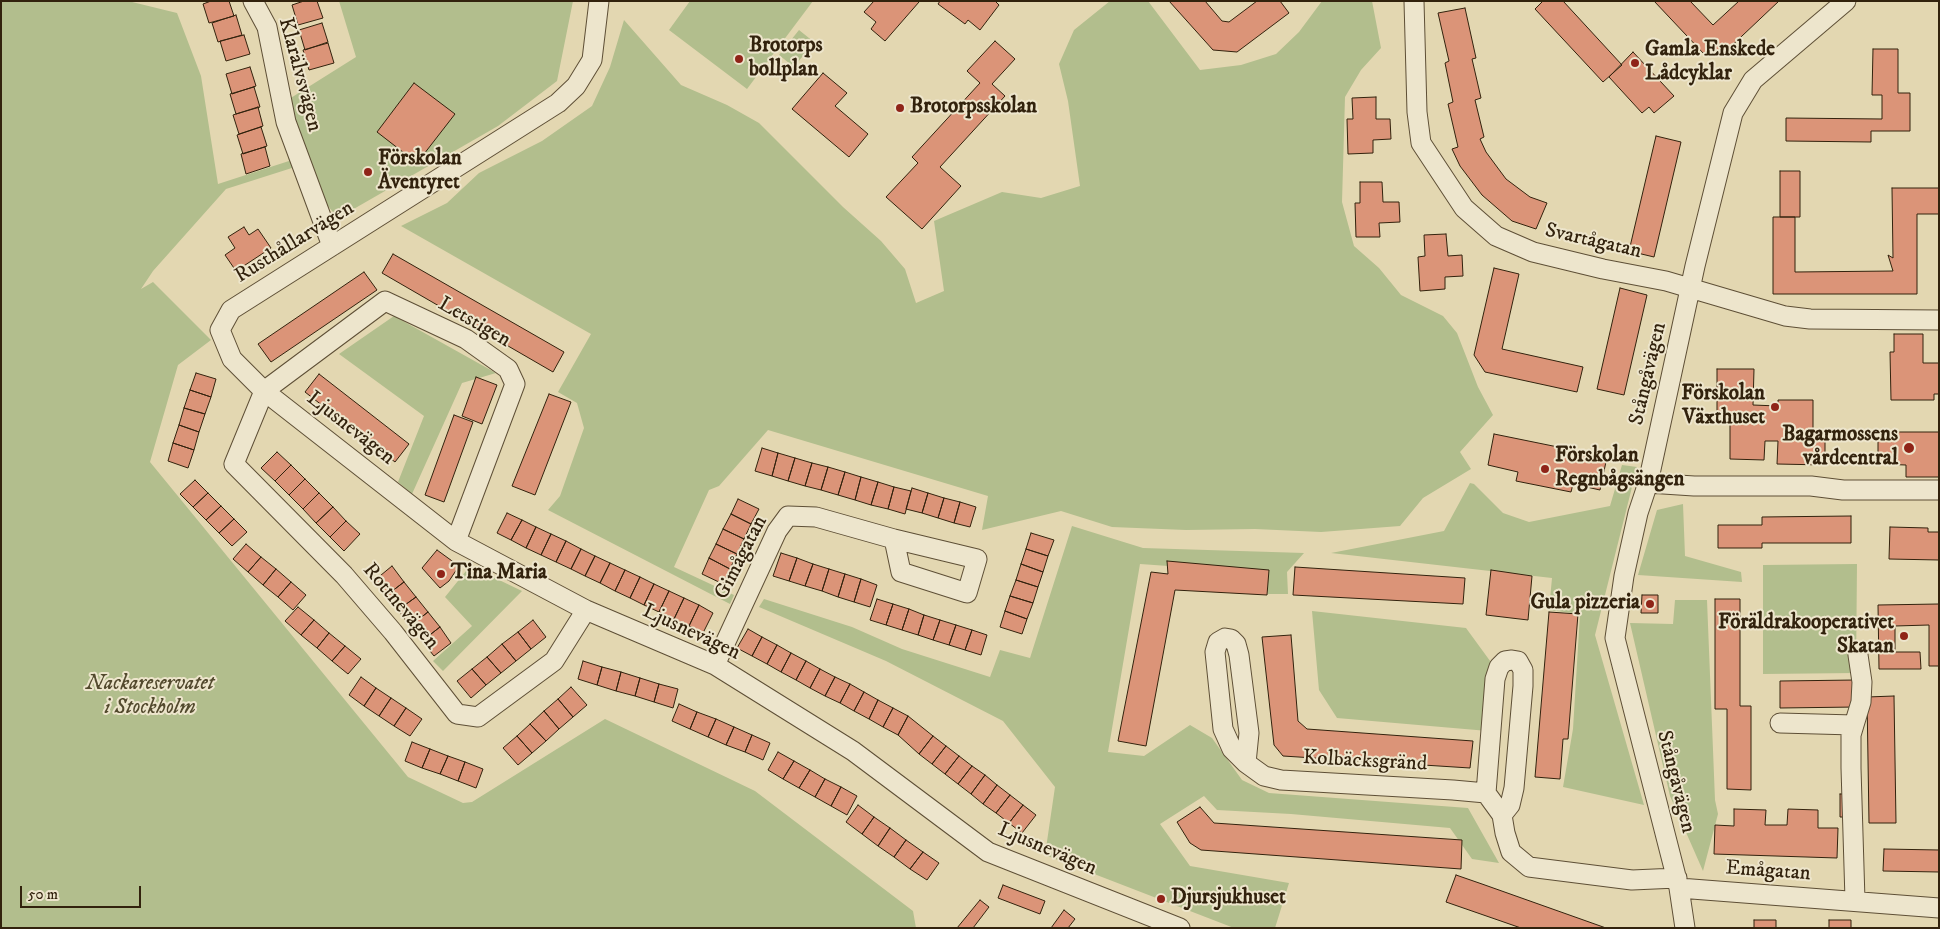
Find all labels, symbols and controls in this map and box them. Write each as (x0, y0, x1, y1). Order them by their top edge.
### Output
street label: Klarälvsvägen (272, 15, 326, 135)
place label: Brotorps bollplan (749, 34, 822, 84)
place label: Gamla Enskede Lådcyklar (1645, 38, 1775, 88)
marker: Brotorps bollplan (733, 53, 745, 65)
marker: Gamla Enskede Lådcyklar (1629, 57, 1641, 69)
place label: Brotorpsskolan (910, 95, 1037, 121)
marker: Brotorpsskolan (894, 102, 906, 114)
place label: Förskolan Äventyret (378, 147, 462, 197)
marker: Förskolan Äventyret (362, 166, 374, 178)
street label: Rusthållarvägen (231, 196, 359, 290)
street label: Svartågatan (1542, 219, 1644, 265)
street label: Letstigen (433, 292, 515, 354)
street label: Stångåvägen (1625, 320, 1673, 428)
place label: Förskolan Växthuset (1681, 382, 1765, 432)
street label: Ljusnevägen (301, 387, 399, 471)
marker: Förskolan Växthuset (1769, 401, 1781, 413)
place label: Bagarmossens vårdcentral (1782, 423, 1898, 473)
marker: Bagarmossens vårdcentral (1902, 441, 1916, 455)
place label: Förskolan Regnbågsängen (1555, 444, 1685, 494)
marker: Förskolan Regnbågsängen (1539, 463, 1551, 475)
street label: Gimågatan (710, 512, 774, 604)
street label: Rottnevägen (357, 559, 443, 655)
place label: Tina Maria (451, 561, 547, 587)
marker: Tina Maria (435, 568, 447, 580)
place label: Gula pizzeria (1530, 591, 1640, 617)
marker: Gula pizzeria (1644, 598, 1656, 610)
street label: Ljusnevägen (638, 599, 744, 667)
place label: Föräldrakooperativet Skatan (1718, 611, 1894, 661)
marker: Föräldrakooperativet Skatan (1898, 630, 1910, 642)
park label: Nackareservatet i Stockholm (86, 672, 214, 722)
street label: Stångåvägen (1650, 728, 1700, 836)
street label: Kolbäcksgränd (1302, 746, 1428, 778)
street label: Ljusnevägen (994, 818, 1100, 882)
street label: Emågatan (1725, 856, 1811, 888)
scale bar (22, 876, 144, 908)
text: 50 m (28, 885, 58, 904)
place label: Djursjukhuset (1171, 886, 1286, 912)
marker: Djursjukhuset (1155, 893, 1167, 905)

